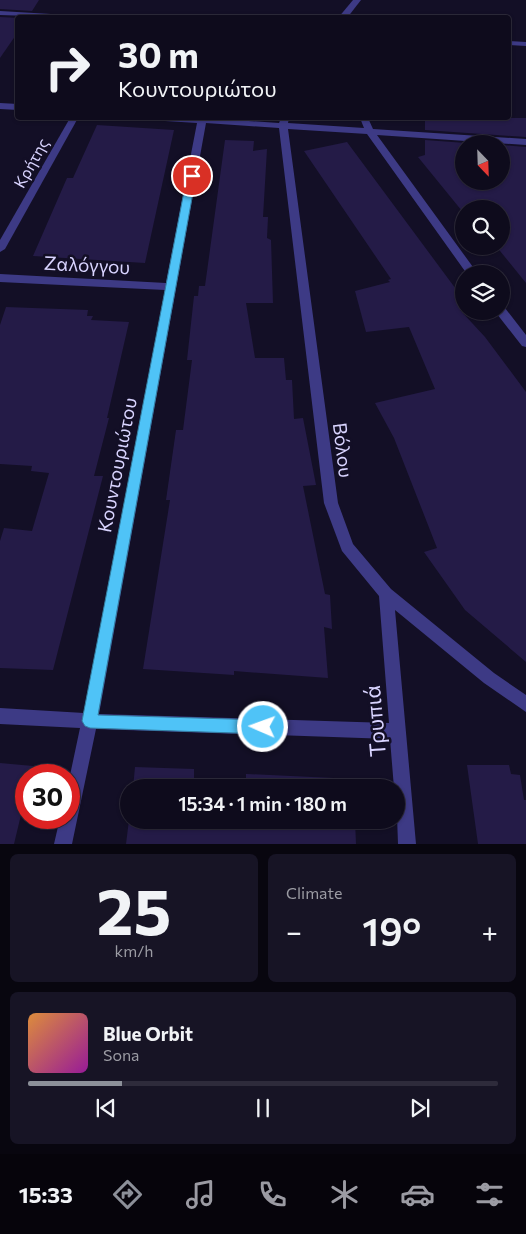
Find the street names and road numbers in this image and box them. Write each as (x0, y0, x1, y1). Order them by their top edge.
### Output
street label: Κρήτης (9, 134, 52, 191)
street label: Ζαλόγγου (43, 251, 131, 278)
street label: Κουντουριώτου (92, 395, 141, 534)
street label: Βόλου (329, 421, 358, 479)
street label: Τρυπιά (358, 684, 391, 758)

